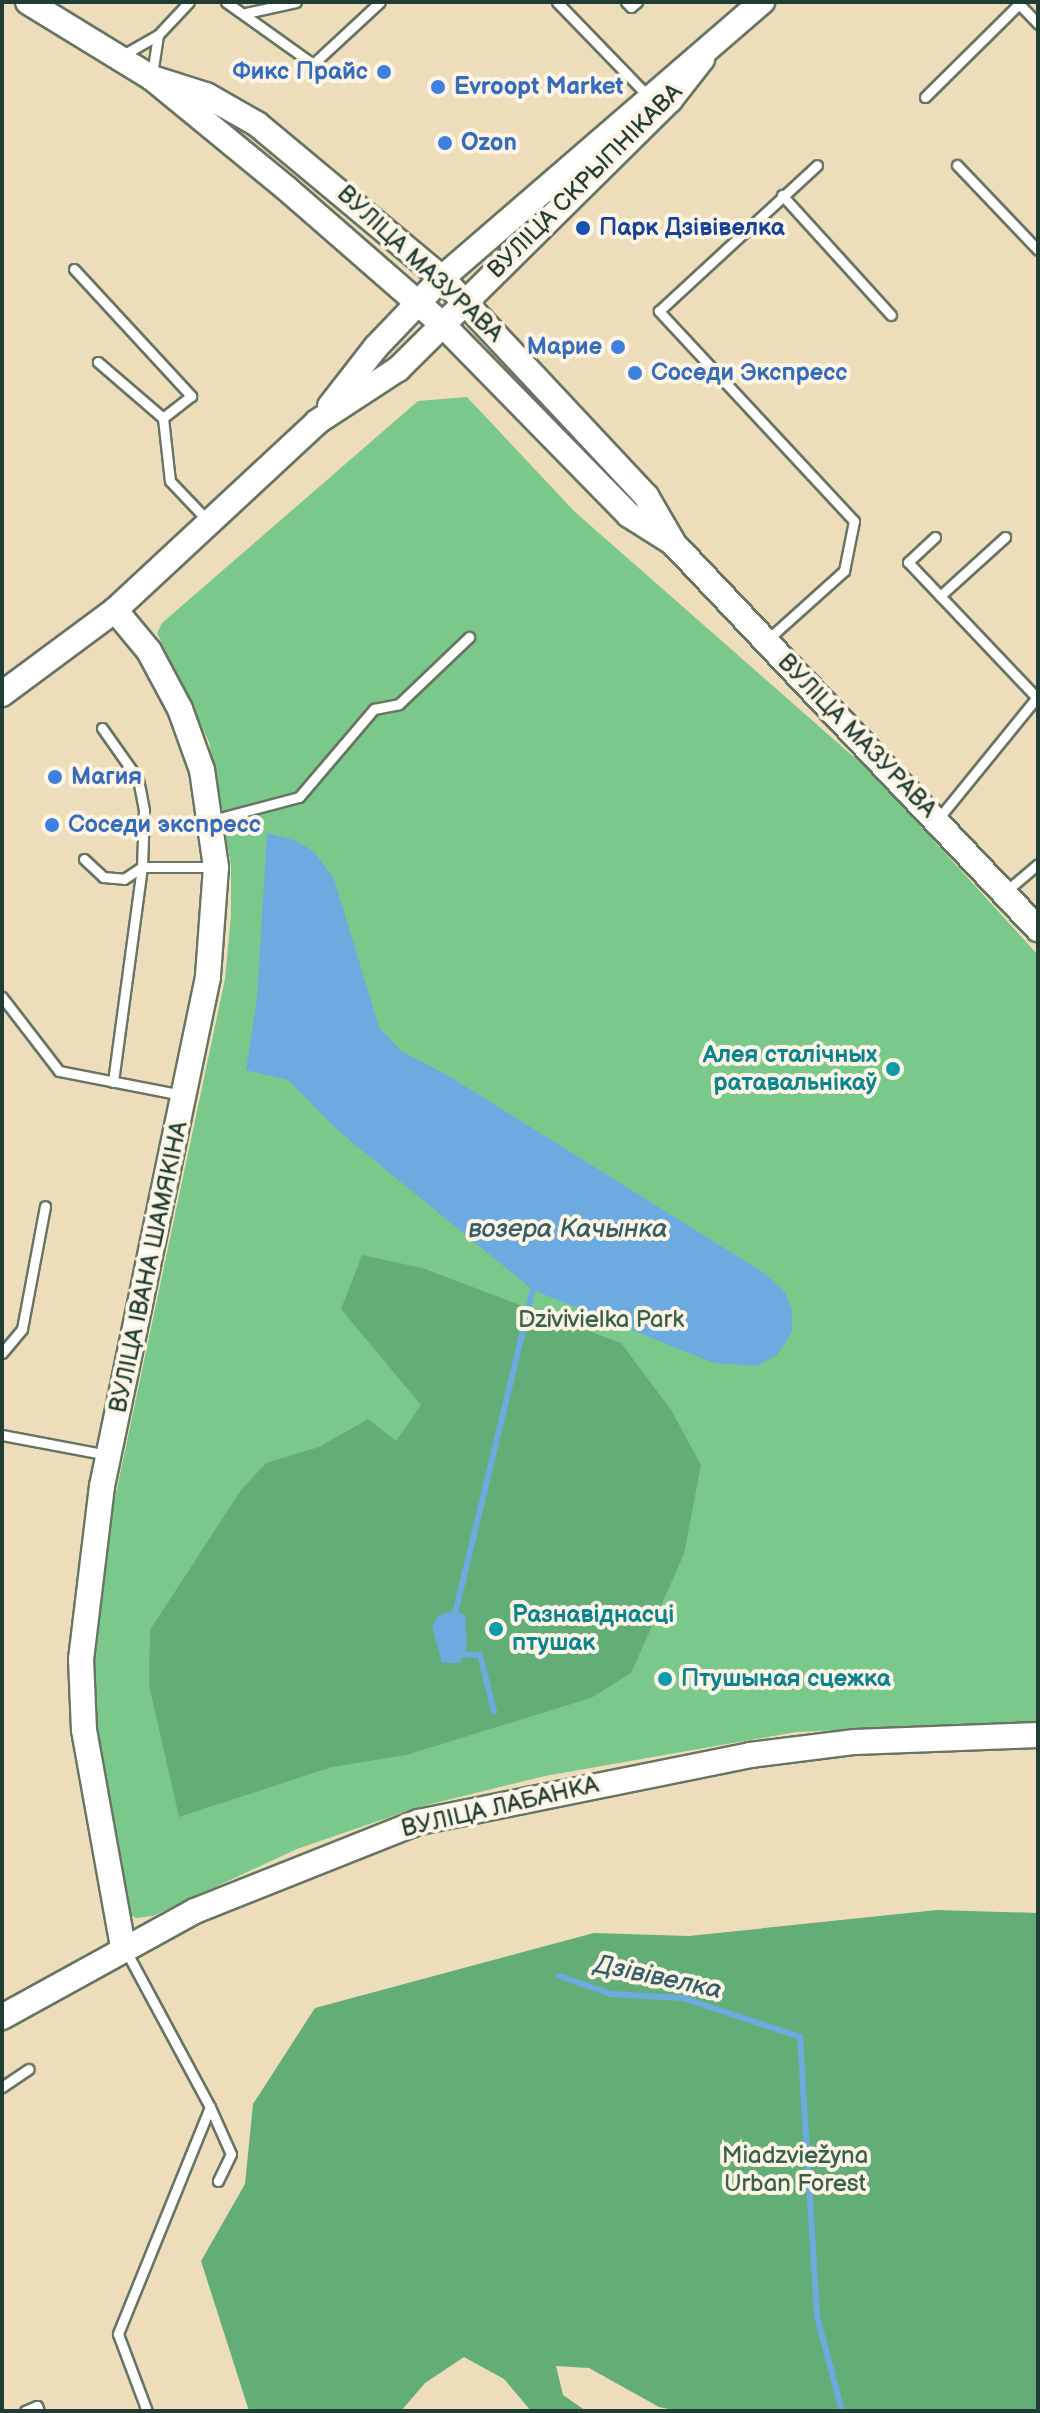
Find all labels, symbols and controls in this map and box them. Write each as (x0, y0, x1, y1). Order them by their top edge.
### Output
place label: Фикс Прайс (232, 58, 368, 86)
marker: Фикс Прайс (375, 63, 393, 81)
place label: Evroopt Market (454, 73, 624, 101)
marker: Evroopt Market (429, 78, 447, 96)
street label: ВУЛІЦА СКРЫПНІКАВА (482, 78, 688, 284)
place label: Ozon (461, 129, 517, 157)
marker: Ozon (436, 134, 454, 152)
street label: ВУЛІЦА МАЗУРАВА (331, 180, 509, 348)
place label: Парк Дзівівелка (599, 214, 785, 242)
marker: Парк Дзівівелка (574, 219, 592, 237)
place label: Марие (527, 333, 602, 361)
marker: Марие (609, 338, 627, 356)
place label: Соседи Экспресс (651, 359, 847, 387)
marker: Соседи Экспресс (626, 364, 644, 382)
street label: ВУЛІЦА МАЗУРАВА (772, 648, 942, 824)
place label: Магия (71, 763, 142, 791)
marker: Магия (46, 768, 64, 786)
place label: Соседи экспресс (68, 811, 261, 839)
marker: Соседи экспресс (43, 816, 61, 834)
place label: Алея сталічных ратавальнікаў (703, 1041, 877, 1097)
marker: Алея сталічных ратавальнікаў (884, 1060, 902, 1078)
street label: ВУЛІЦА ІВАНА ШАМЯКІНА (104, 1119, 194, 1415)
water label: возера Качынка (468, 1214, 668, 1246)
park label: Dzivivielka Park (518, 1306, 684, 1334)
place label: Разнавіднасці птушак (512, 1601, 674, 1657)
marker: Разнавіднасці птушак (487, 1620, 505, 1638)
place label: Птушыная сцежка (681, 1665, 891, 1693)
marker: Птушыная сцежка (656, 1670, 674, 1688)
street label: ВУЛІЦА ЛАБАНКА (399, 1770, 601, 1844)
water label: Дзівівелка (591, 1949, 725, 2007)
park label: Miadzviežyna Urban Forest (722, 2142, 868, 2198)

